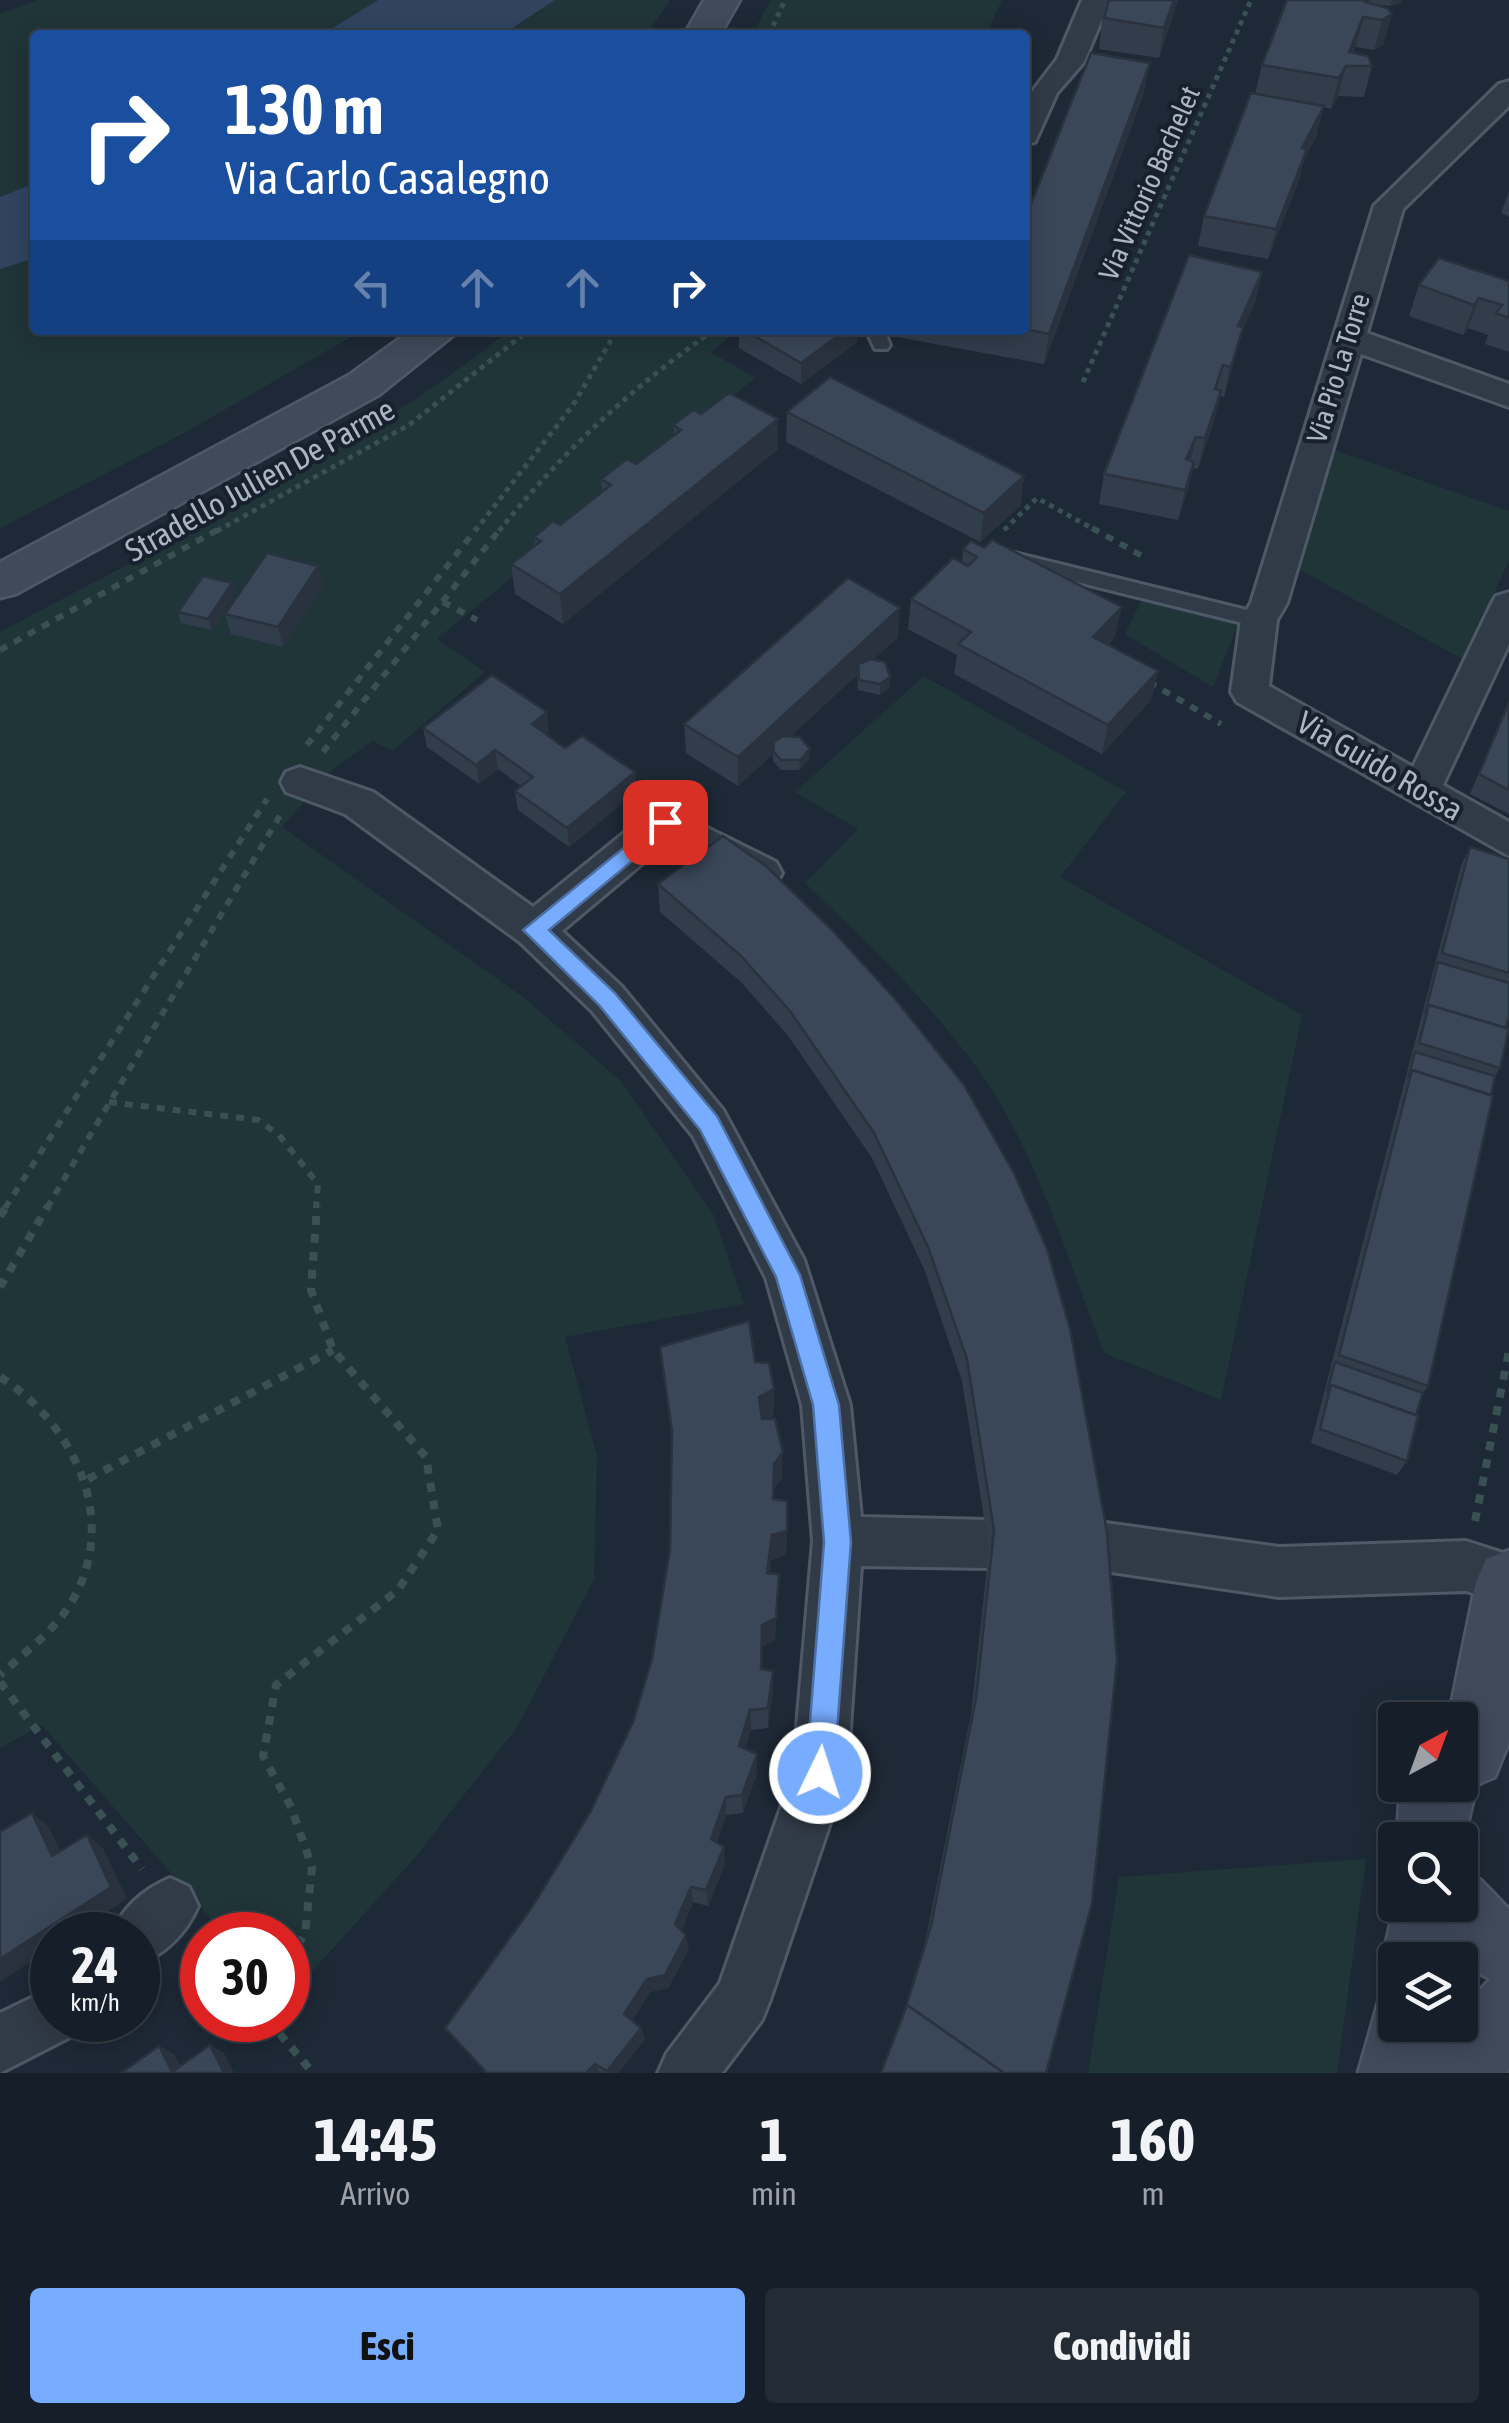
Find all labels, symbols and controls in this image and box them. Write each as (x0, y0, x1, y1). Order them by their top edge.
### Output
text: 130 m (225, 69, 384, 149)
icon: right (60, 70, 190, 200)
street label: Via Vittorio Bachelet (1092, 81, 1206, 285)
text: Via Carlo Casalegno (225, 152, 550, 204)
icon: left (345, 260, 400, 315)
icon: ahead (450, 260, 505, 315)
icon: ahead (555, 260, 610, 315)
icon: right (660, 260, 715, 315)
street label: Via Pio La Torre (1300, 290, 1376, 446)
street label: Stradello Julien De Parme (119, 390, 401, 569)
street label: Via Guido Rossa (1291, 703, 1470, 828)
pin (623, 780, 708, 865)
icon: arrive (638, 795, 693, 850)
north arrow (1378, 1702, 1478, 1802)
map controls (1378, 1702, 1478, 2042)
position arrow (768, 1721, 872, 1825)
button: search (1378, 1822, 1478, 1922)
speed limit sign: 30 (180, 1912, 310, 2042)
text: 24 (71, 1936, 118, 1994)
button: layers (1378, 1942, 1478, 2042)
text: km/h (70, 1988, 120, 2016)
text: 14:45 (314, 2105, 437, 2174)
text: 1 (760, 2105, 788, 2174)
text: 160 (1111, 2105, 1195, 2174)
text: Arrivo (341, 2175, 410, 2212)
text: min (751, 2175, 797, 2212)
text: m (1141, 2175, 1164, 2212)
button: Esci (30, 2288, 745, 2403)
button: Condividi (765, 2288, 1479, 2403)

